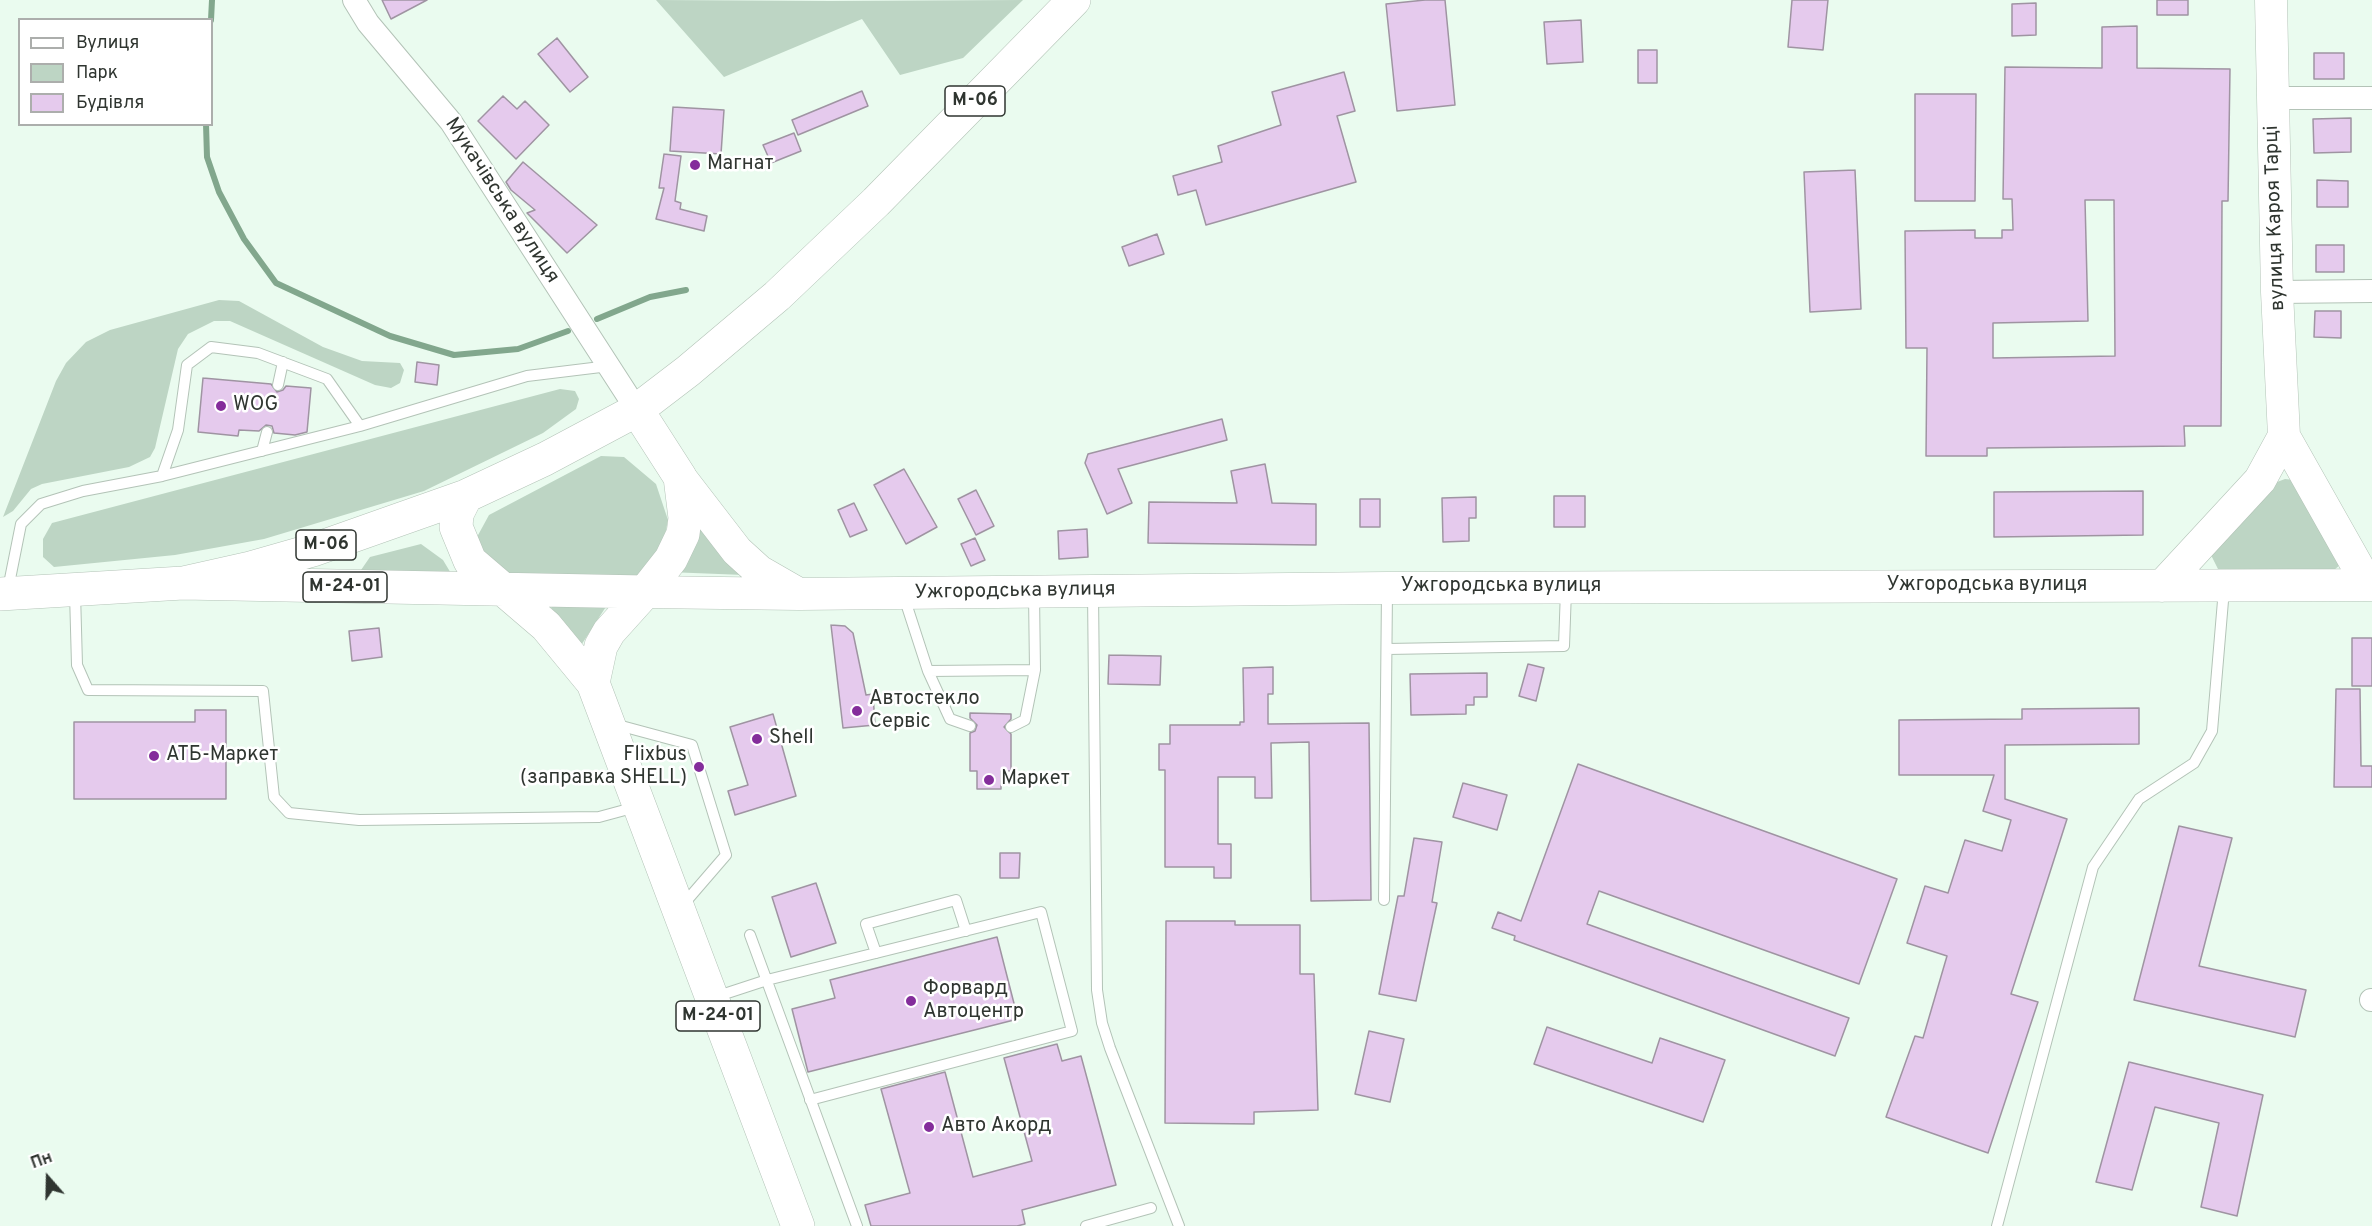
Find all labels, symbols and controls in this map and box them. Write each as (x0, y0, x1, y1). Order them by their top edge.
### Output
legend (18, 18, 213, 126)
text: Вулиця (76, 32, 139, 55)
text: Парк (76, 62, 118, 85)
road number: М-06 (945, 86, 1005, 116)
text: Будівля (76, 92, 144, 115)
street label: Мукачівська вулиця (438, 114, 564, 288)
street label: вулиця Кароя Тарці (2261, 125, 2291, 311)
place label: Магнат (707, 153, 773, 177)
marker: Магнат (688, 158, 702, 172)
place label: WOG (233, 394, 278, 418)
marker: WOG (214, 399, 228, 413)
road number: М-06 (296, 530, 356, 560)
road number: М-24-01 (303, 572, 387, 602)
street label: Ужгородська вулиця (1886, 574, 2088, 598)
street label: Ужгородська вулиця (1400, 575, 1602, 599)
street label: Ужгородська вулиця (914, 578, 1116, 606)
place label: Автостекло Сервіс (869, 688, 980, 735)
marker: Автостекло Сервіс (850, 704, 864, 718)
place label: Shell (769, 727, 814, 751)
marker: Shell (750, 732, 764, 746)
place label: АТБ-Маркет (166, 744, 278, 768)
place label: Flixbus (заправка SHELL) (520, 744, 687, 791)
marker: АТБ-Маркет (147, 749, 161, 763)
marker: Flixbus (заправка SHELL) (692, 760, 706, 774)
place label: Маркет (1001, 768, 1070, 792)
marker: Маркет (982, 773, 996, 787)
place label: Форвард Автоцентр (923, 978, 1024, 1025)
marker: Форвард Автоцентр (904, 994, 918, 1008)
road number: М-24-01 (676, 1001, 760, 1031)
place label: Авто Акорд (941, 1115, 1052, 1139)
marker: Авто Акорд (922, 1120, 936, 1134)
north arrow (18, 1148, 78, 1208)
text: Пн (28, 1148, 55, 1174)

